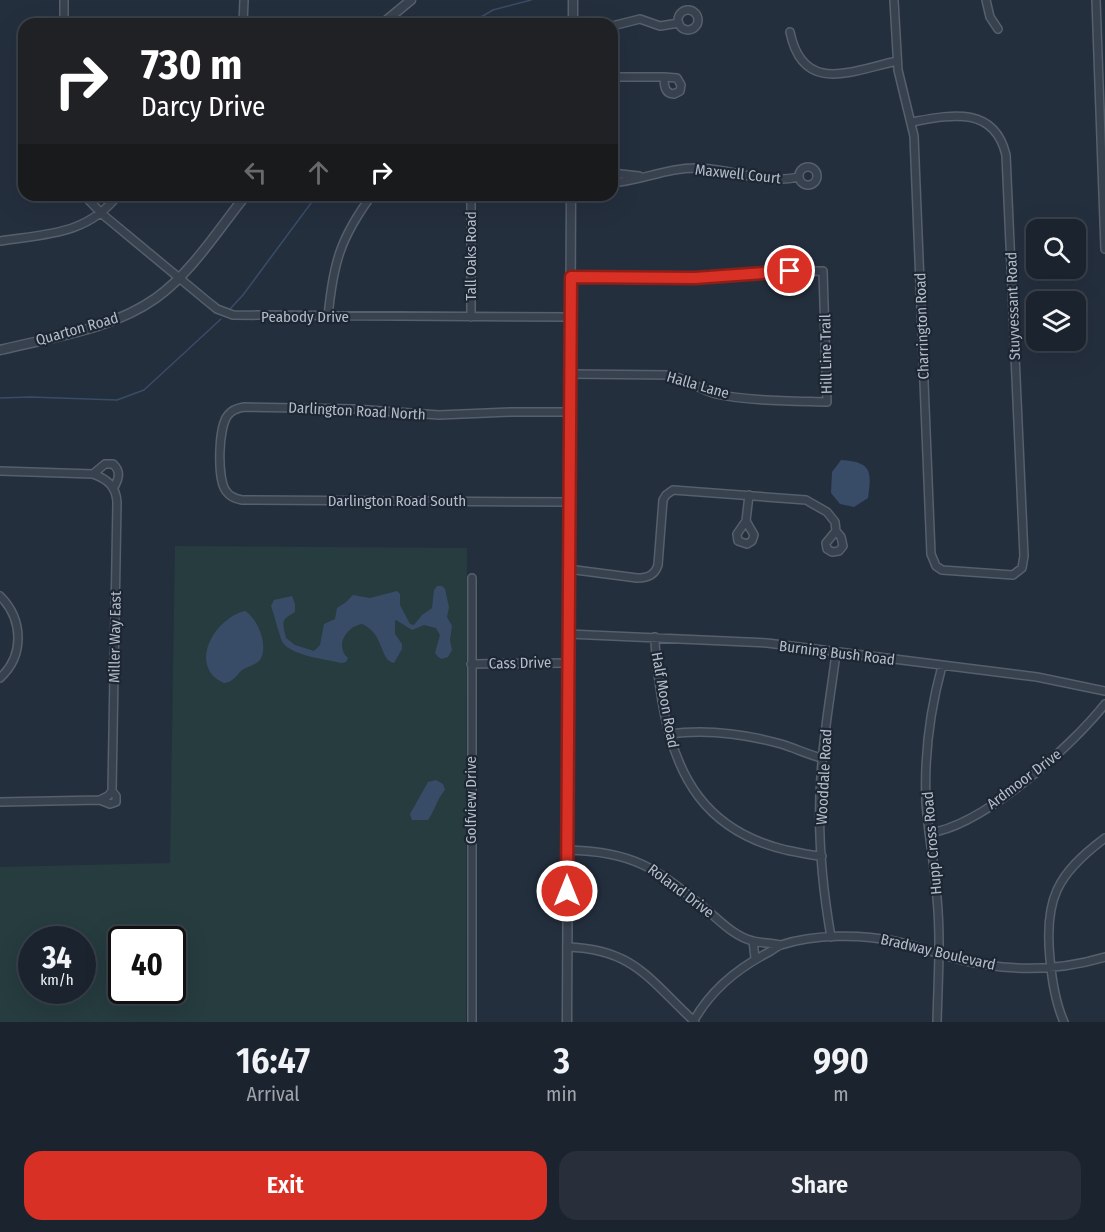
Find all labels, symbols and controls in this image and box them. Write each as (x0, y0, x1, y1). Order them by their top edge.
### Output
text: 730 m (141, 40, 242, 90)
icon: right (42, 42, 120, 120)
text: Darcy Drive (141, 91, 265, 123)
icon: left (239, 156, 272, 189)
icon: ahead (302, 156, 335, 189)
icon: right (365, 156, 398, 189)
street label: Maxwell Court (694, 161, 782, 187)
street label: Tall Oaks Road (462, 211, 480, 301)
map controls (1026, 219, 1086, 351)
button: search (1026, 219, 1086, 279)
pin (764, 245, 815, 296)
street label: Stuyvessant Road (1002, 252, 1024, 360)
icon: arrive (773, 254, 806, 287)
street label: Charrington Road (911, 272, 933, 380)
button: layers (1026, 291, 1086, 351)
street label: Peabody Drive (261, 308, 349, 326)
street label: Quarton Road (34, 309, 120, 349)
street label: Hill Line Trail (816, 314, 836, 394)
street label: Halla Lane (665, 367, 731, 403)
street label: Darlington Road North (288, 398, 426, 424)
street label: Darlington Road South (328, 492, 466, 510)
street label: Miller Way East (105, 591, 125, 683)
street label: Burning Bush Road (778, 637, 896, 669)
street label: Half Moon Road (648, 651, 682, 749)
street label: Cass Drive (489, 653, 551, 673)
street label: Wooddale Road (812, 729, 836, 825)
street label: Ardmoor Drive (983, 745, 1065, 813)
street label: Golfview Drive (462, 756, 480, 844)
street label: Hupp Cross Road (919, 791, 945, 895)
position arrow (535, 859, 599, 923)
street label: Roland Drive (644, 860, 718, 922)
speed limit sign: 40 (108, 926, 186, 1004)
street label: Bradway Boulevard (879, 930, 997, 974)
text: 34 (42, 940, 72, 976)
text: km/h (40, 971, 74, 989)
text: 16:47 (236, 1039, 310, 1083)
text: 3 (553, 1039, 570, 1083)
text: 990 (813, 1039, 869, 1083)
text: Arrival (247, 1082, 300, 1106)
text: min (546, 1082, 577, 1106)
text: m (833, 1082, 849, 1106)
button: Exit (24, 1151, 547, 1220)
button: Share (559, 1151, 1081, 1220)

